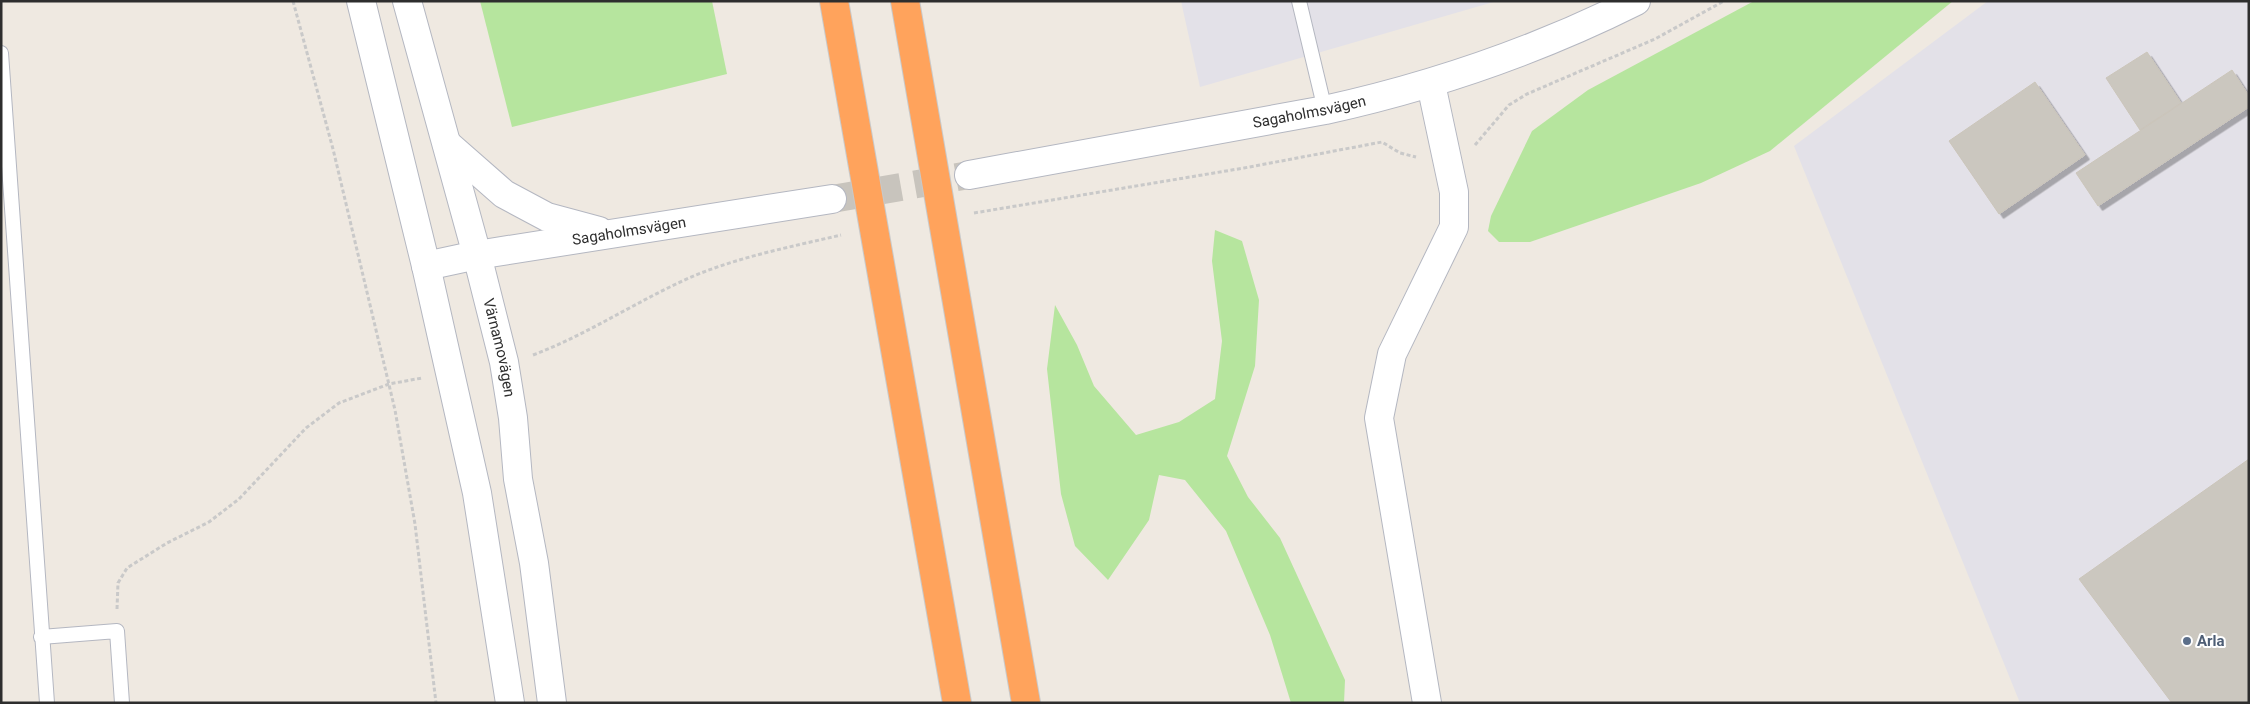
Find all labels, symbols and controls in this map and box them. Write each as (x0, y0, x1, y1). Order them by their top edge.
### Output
street label: Sagaholmsvägen (1251, 92, 1368, 132)
street label: Sagaholmsvägen (571, 213, 687, 249)
street label: Värnamovägen (479, 297, 519, 398)
place label: Arla (2197, 632, 2225, 650)
marker: Arla (2181, 635, 2193, 647)

